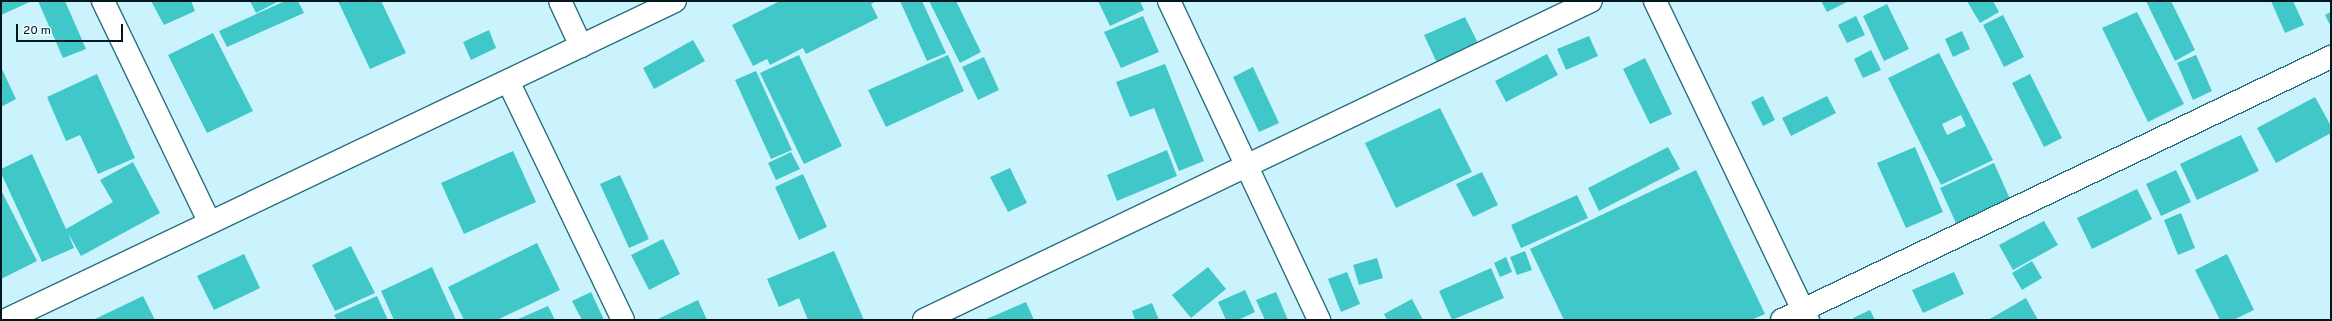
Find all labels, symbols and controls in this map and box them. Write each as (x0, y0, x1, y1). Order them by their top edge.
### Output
scale bar (18, 16, 125, 42)
text: 20 m (23, 23, 51, 39)

